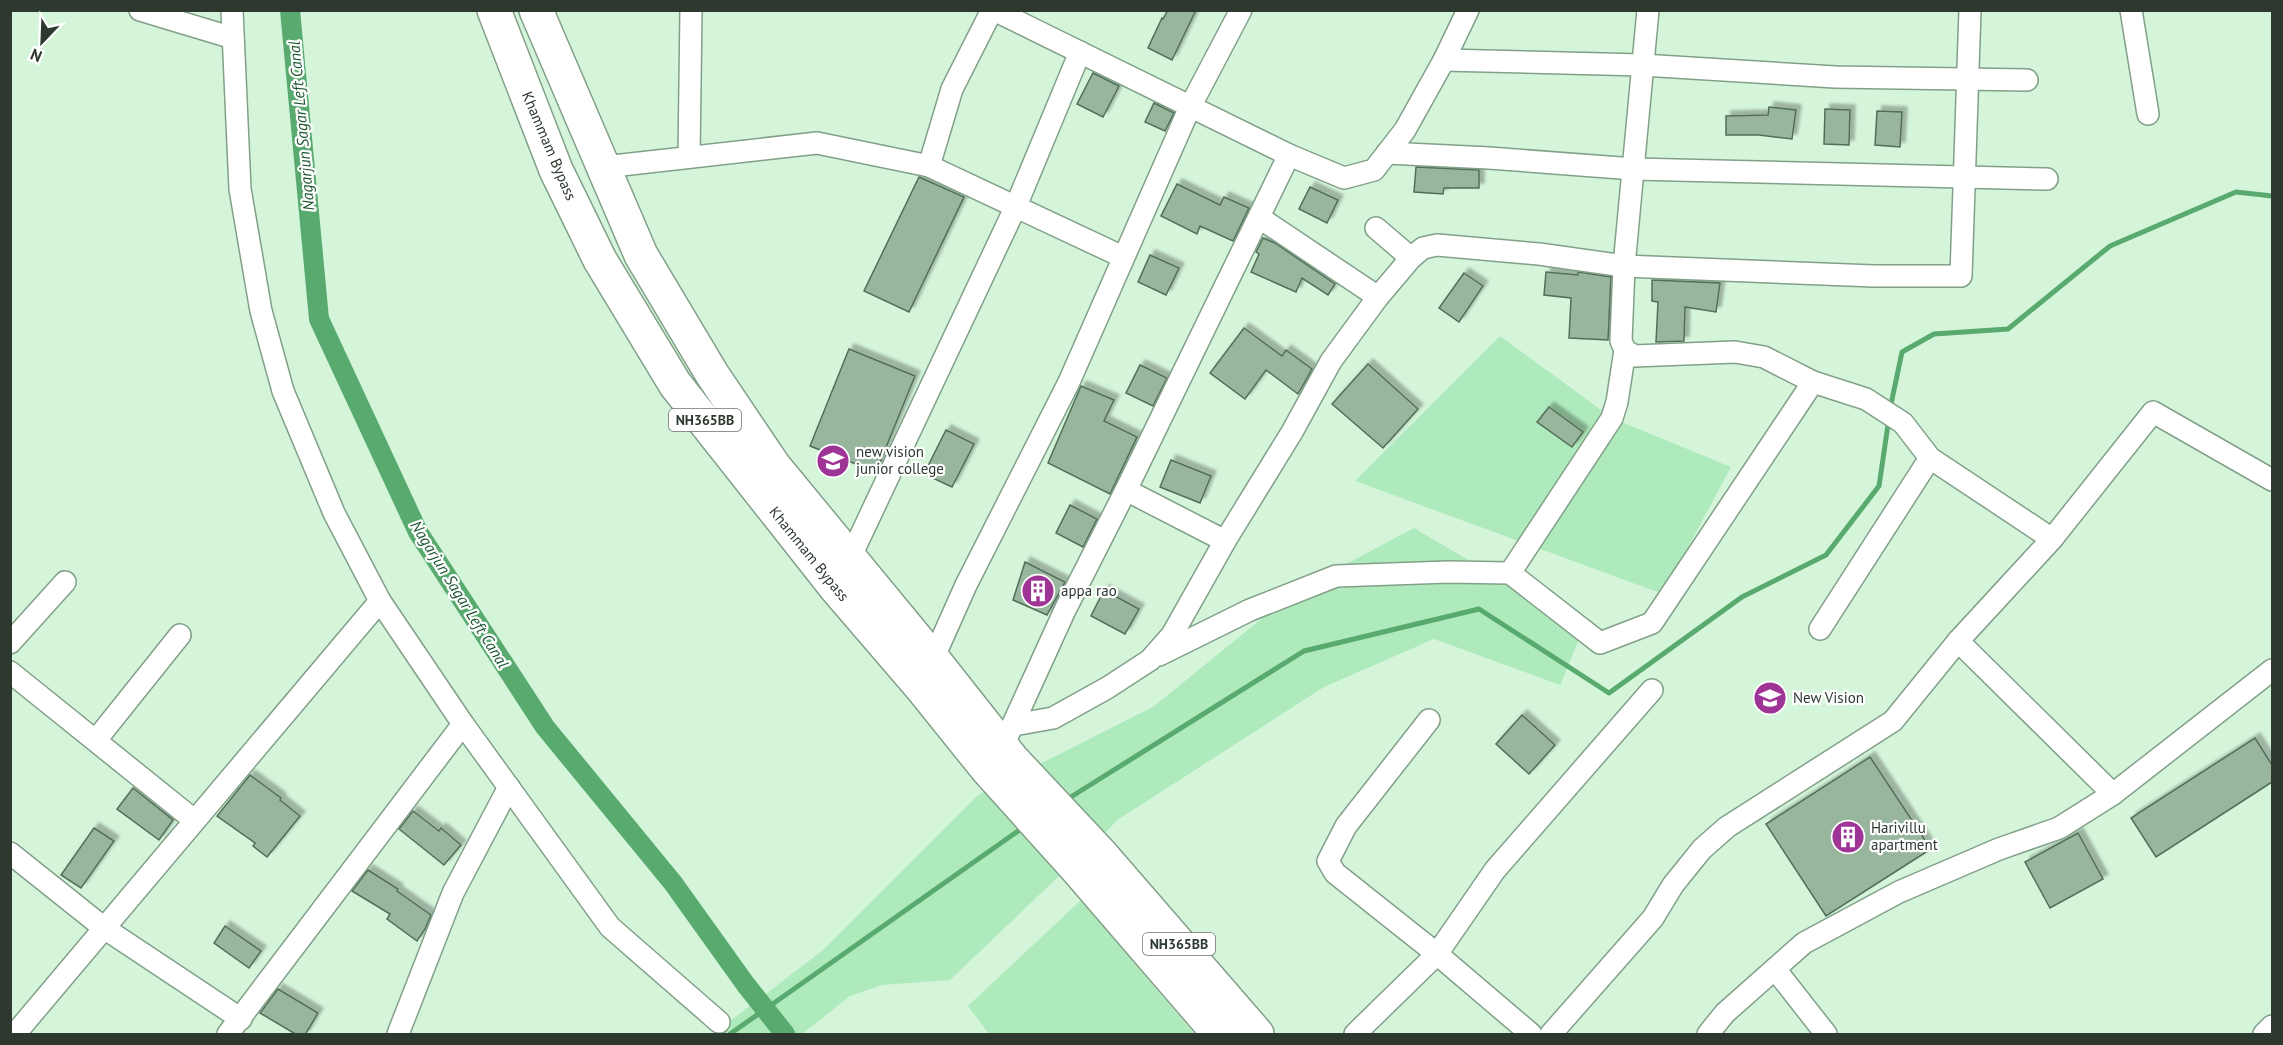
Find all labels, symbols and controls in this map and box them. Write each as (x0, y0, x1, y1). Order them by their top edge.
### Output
north arrow (12, 12, 72, 72)
water label: Nagarjun Sagar Left Canal (284, 40, 318, 212)
text: N (27, 45, 45, 67)
street label: Khammam Bypass (518, 88, 581, 203)
road number: NH365BB (669, 409, 741, 431)
place label: new vision junior college (856, 442, 944, 478)
school or university icon: new vision junior college (815, 443, 851, 479)
street label: Khammam Bypass (765, 502, 853, 605)
water label: Nagarjun Sagar Left Canal (406, 516, 514, 672)
building icon: appa rao (1020, 573, 1056, 609)
place label: appa rao (1061, 581, 1117, 600)
school or university icon: New Vision (1752, 680, 1788, 716)
place label: New Vision (1793, 688, 1864, 707)
place label: Harivillu apartment (1871, 818, 1938, 854)
building icon: Harivillu apartment (1830, 819, 1866, 855)
road number: NH365BB (1143, 933, 1215, 955)

